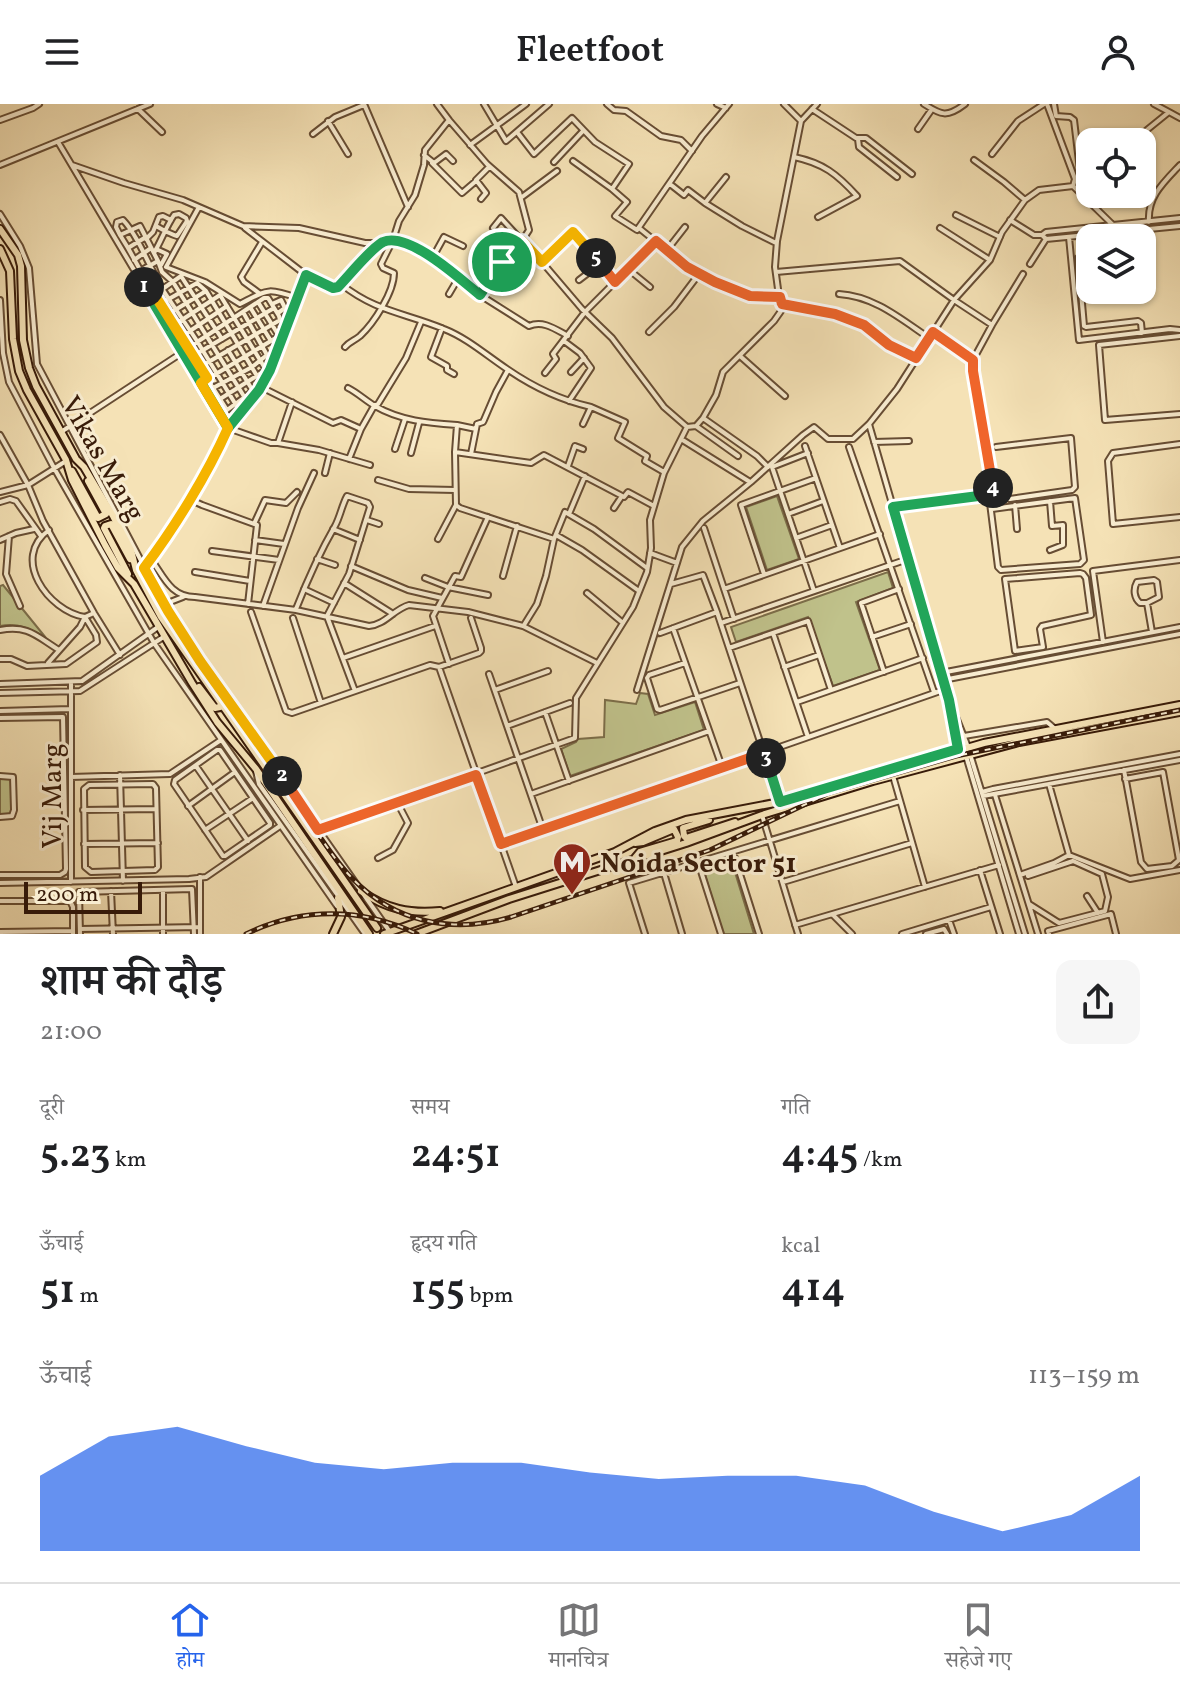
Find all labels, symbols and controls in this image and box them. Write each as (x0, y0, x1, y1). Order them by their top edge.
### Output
text: Fleetfoot (516, 27, 664, 77)
icon: menu (40, 30, 84, 74)
icon: person (1096, 30, 1140, 74)
map controls (1076, 128, 1156, 304)
button: locate (1076, 128, 1156, 208)
button: layers (1076, 224, 1156, 304)
pin (468, 228, 536, 296)
pin: 5 (576, 238, 616, 278)
icon: arrive (480, 240, 524, 284)
text: 5 (591, 242, 601, 273)
pin: 1 (124, 267, 164, 307)
text: 1 (140, 271, 148, 302)
street label: Vikas Marg (50, 389, 153, 529)
pin: 4 (973, 468, 1013, 508)
text: 4 (986, 472, 1000, 503)
pin: 3 (746, 738, 786, 778)
text: 3 (760, 742, 772, 773)
street label: Vij Marg (34, 743, 73, 849)
pin: 2 (262, 756, 302, 796)
text: 2 (276, 760, 288, 791)
metro station icon: Noida Sector 51 (551, 841, 593, 896)
place label: Noida Sector 51 (600, 845, 796, 884)
scale bar (24, 878, 142, 914)
text: 200 m (36, 880, 98, 911)
text: शाम की दौड़ (40, 953, 223, 1014)
button: share (1056, 960, 1140, 1044)
text: 21:00 (40, 1014, 102, 1050)
text: दूरी (40, 1093, 64, 1124)
text: समय (411, 1093, 449, 1124)
text: गति (781, 1093, 810, 1124)
text: 5.23 (40, 1128, 111, 1184)
text: 24:51 (411, 1128, 501, 1184)
text: 4:45 (781, 1128, 859, 1184)
text: km (111, 1145, 146, 1176)
text: /km (859, 1145, 903, 1176)
text: ऊँचाई (40, 1229, 83, 1260)
text: हृदय गति (411, 1229, 477, 1260)
text: kcal (781, 1231, 820, 1262)
text: 414 (781, 1262, 845, 1318)
text: 51 (40, 1264, 75, 1320)
text: 155 (411, 1264, 465, 1320)
text: m (75, 1281, 99, 1312)
text: bpm (465, 1281, 514, 1312)
text: ऊँचाई (40, 1358, 91, 1394)
text: 113–159 m (1028, 1358, 1140, 1394)
tab: होम (168, 1598, 212, 1681)
tab: मानचित्र (549, 1598, 608, 1681)
tab: सहेजे गए (945, 1598, 1012, 1681)

